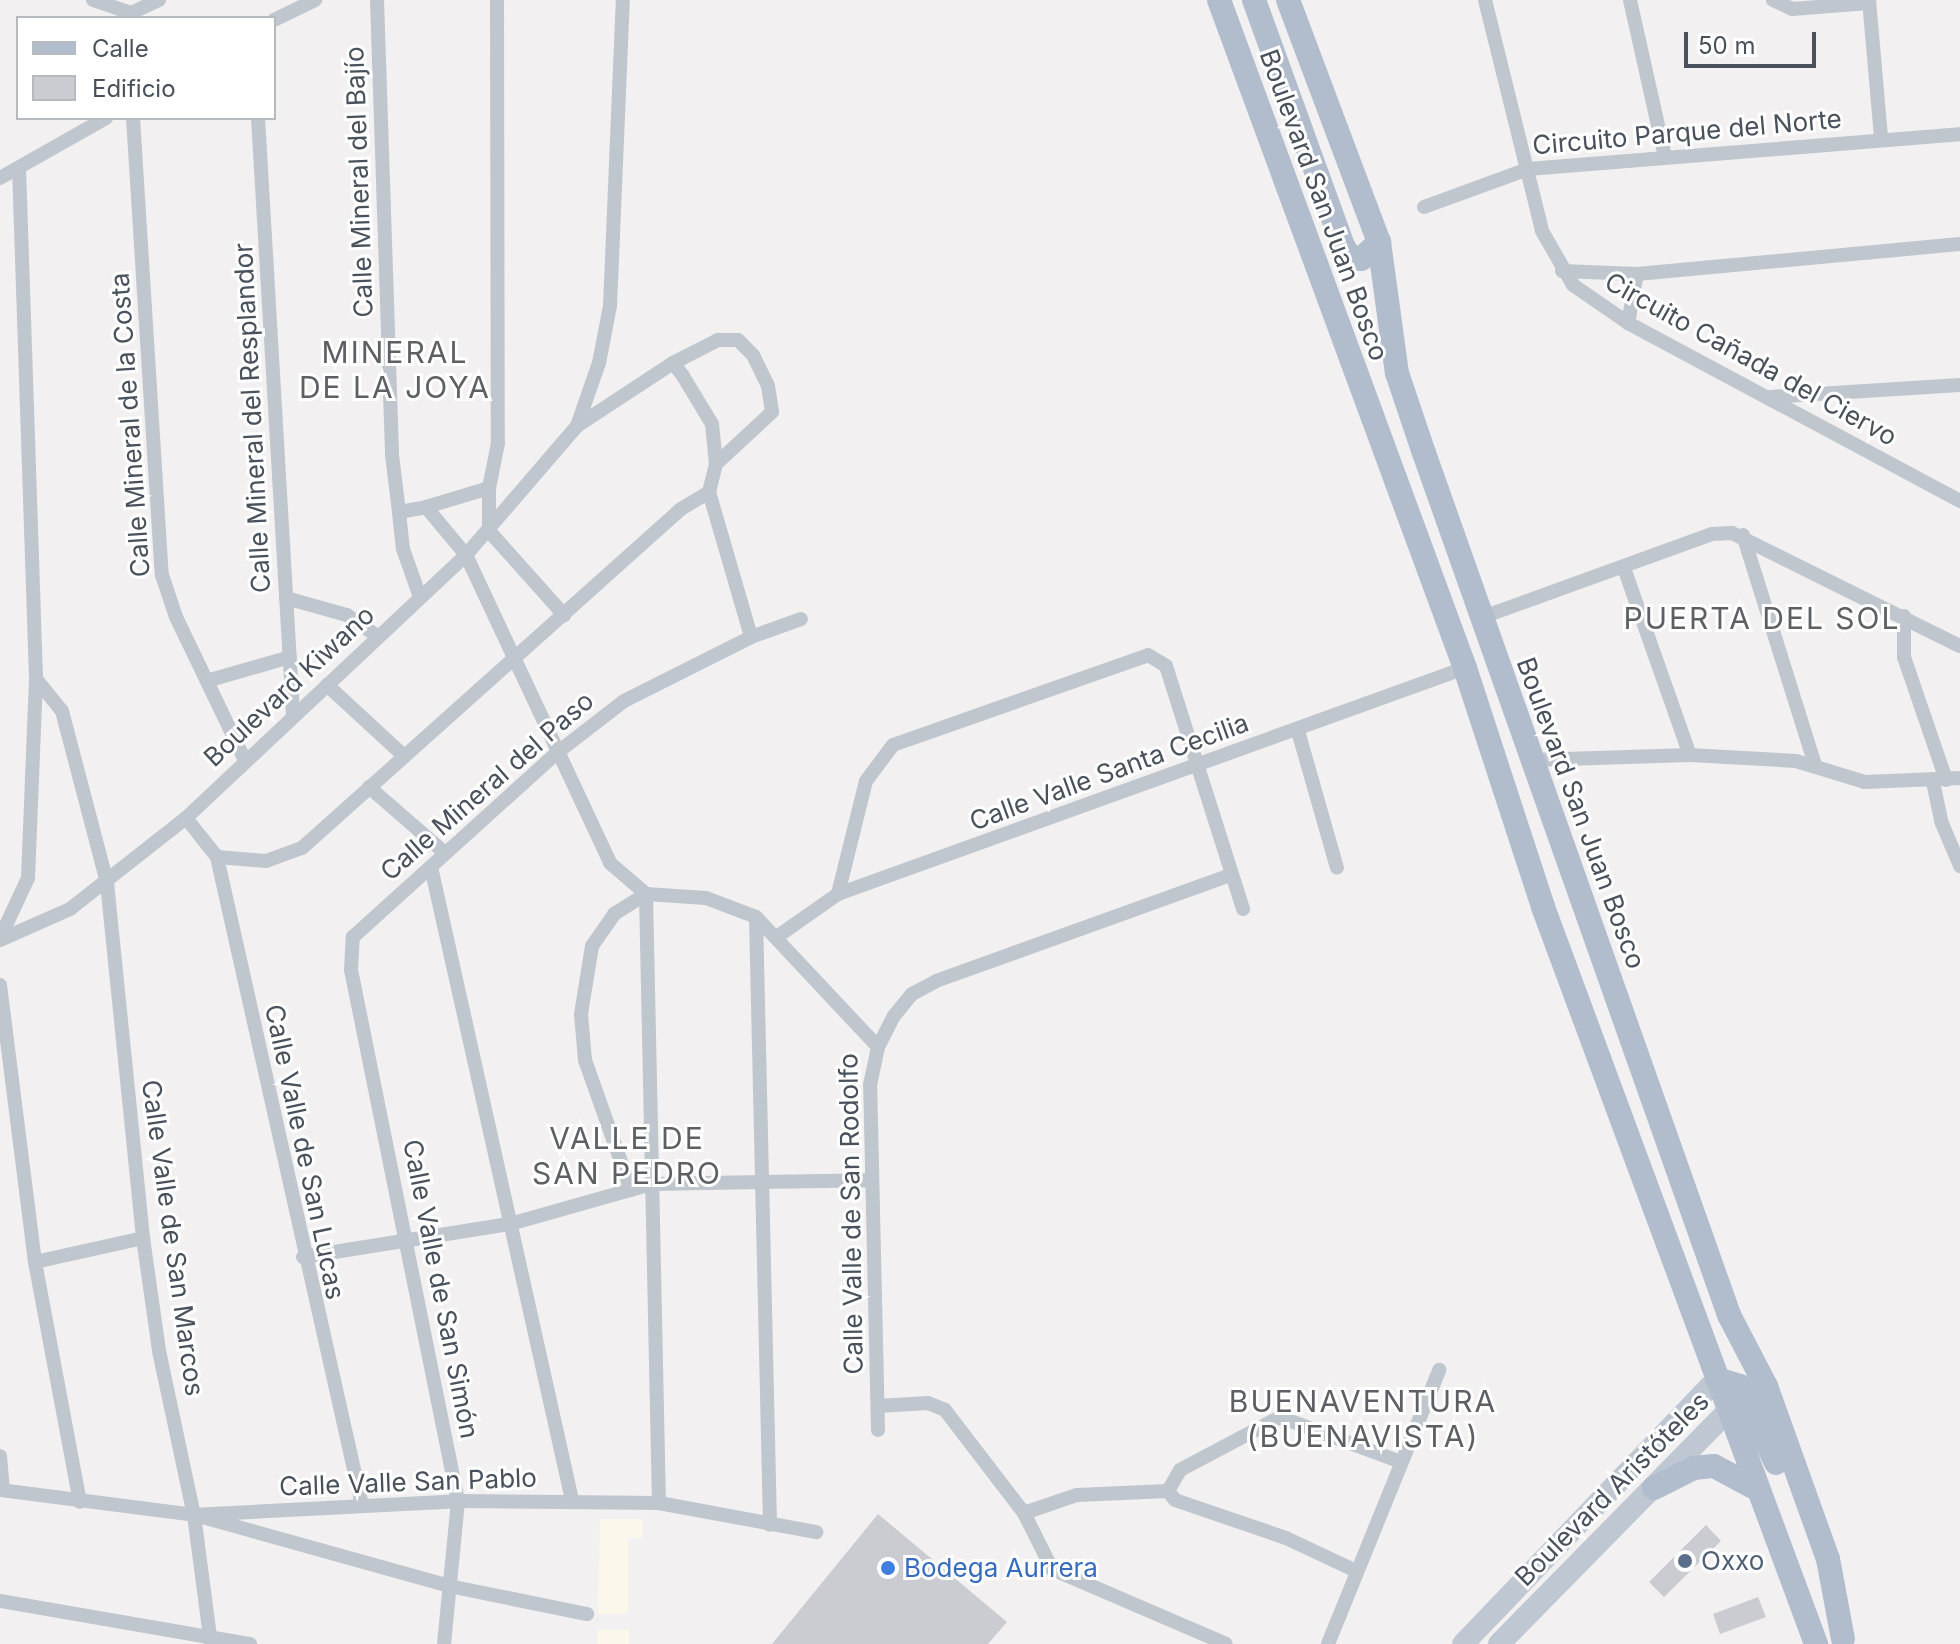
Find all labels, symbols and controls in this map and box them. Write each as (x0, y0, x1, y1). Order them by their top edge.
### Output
legend (16, 16, 276, 120)
scale bar (1688, 16, 1820, 66)
text: 50 m (1698, 31, 1756, 60)
text: Calle (92, 34, 149, 63)
street label: Boulevard San Juan Bosco (1253, 45, 1395, 365)
street label: Calle Mineral del Bajío (339, 46, 379, 318)
text: Edificio (92, 74, 176, 103)
street label: Circuito Parque del Norte (1531, 103, 1843, 161)
street label: Calle Mineral del Resplandor (227, 242, 277, 594)
street label: Circuito Cañada del Ciervo (1600, 266, 1902, 452)
street label: Calle Mineral de la Costa (104, 272, 156, 578)
district label: MINERAL DE LA JOYA (299, 334, 491, 404)
street label: Boulevard Kiwano (197, 599, 381, 773)
district label: PUERTA DEL SOL (1623, 600, 1901, 636)
street label: Boulevard San Juan Bosco (1510, 653, 1652, 973)
street label: Calle Mineral del Paso (374, 685, 600, 887)
street label: Calle Valle Santa Cecilia (965, 707, 1253, 837)
street label: Calle Valle de San Lucas (258, 1002, 352, 1302)
street label: Calle Valle de San Rodolfo (833, 1053, 869, 1375)
street label: Calle Valle de San Marcos (135, 1078, 211, 1398)
district label: VALLE DE SAN PEDRO (532, 1120, 722, 1190)
street label: Calle Valle de San Simón (397, 1137, 485, 1441)
district label: BUENAVENTURA (BUENAVISTA) (1229, 1383, 1497, 1454)
street label: Boulevard Aristóteles (1509, 1386, 1715, 1592)
street label: Calle Valle San Pablo (279, 1462, 537, 1502)
place label: Oxxo (1701, 1545, 1764, 1577)
place label: Bodega Aurrera (904, 1552, 1098, 1584)
marker: Oxxo (1676, 1552, 1694, 1570)
marker: Bodega Aurrera (879, 1559, 897, 1577)

